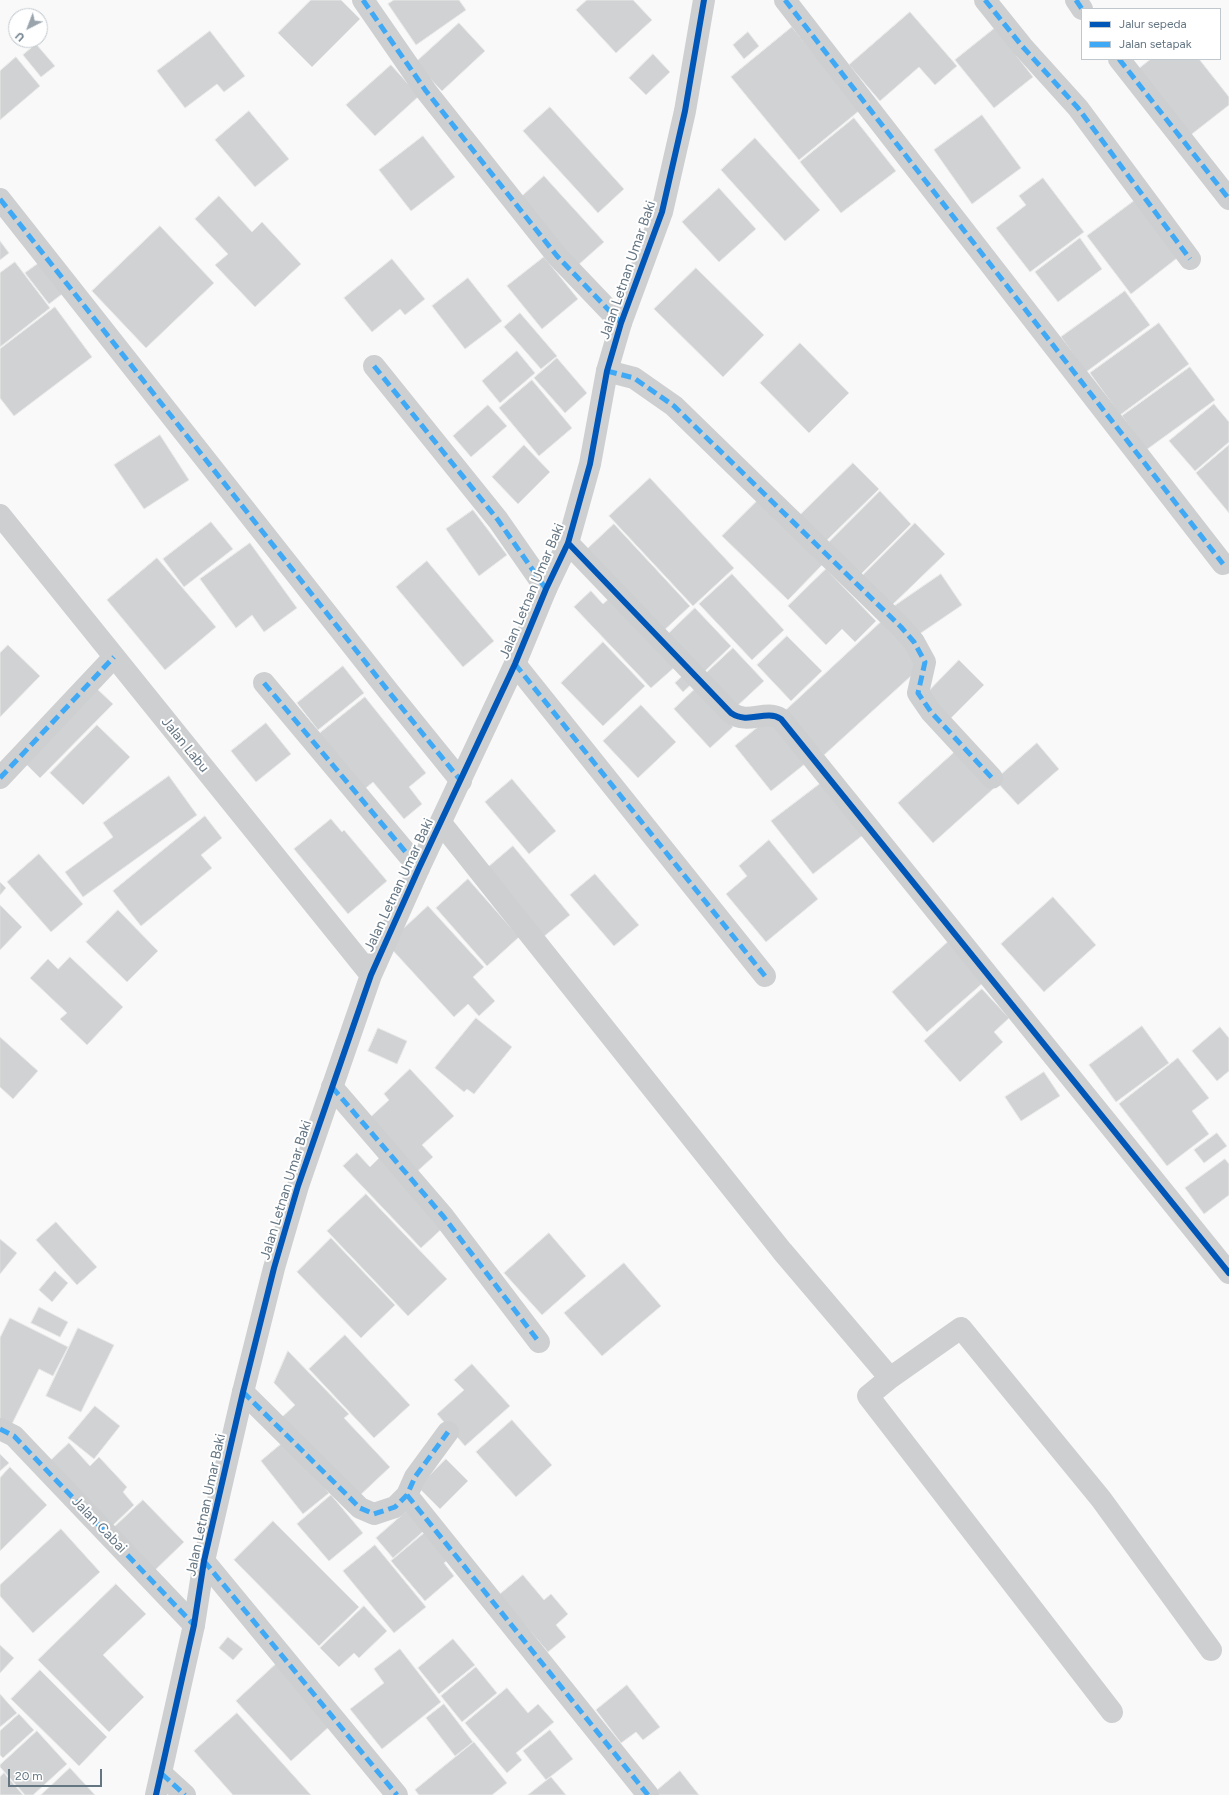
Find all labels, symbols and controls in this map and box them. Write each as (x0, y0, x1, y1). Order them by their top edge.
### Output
north arrow (8, 8, 48, 48)
legend (1081, 8, 1221, 60)
text: Jalur sepeda (1119, 17, 1187, 31)
text: U (13, 29, 28, 44)
text: Jalan setapak (1119, 37, 1192, 51)
street label: Jalan Letnan Umar Baki (596, 199, 660, 341)
street label: Jalan Letnan Umar Baki (496, 521, 568, 661)
street label: Jalan Labu (158, 714, 212, 776)
street label: Jalan Letnan Umar Baki (361, 816, 437, 954)
street label: Jalan Letnan Umar Baki (257, 1118, 315, 1262)
street label: Jalan Letnan Umar Baki (183, 1432, 229, 1578)
street label: Jalan Cabai (68, 1493, 130, 1557)
scale bar (10, 1761, 104, 1787)
text: 20 m (15, 1769, 43, 1783)

